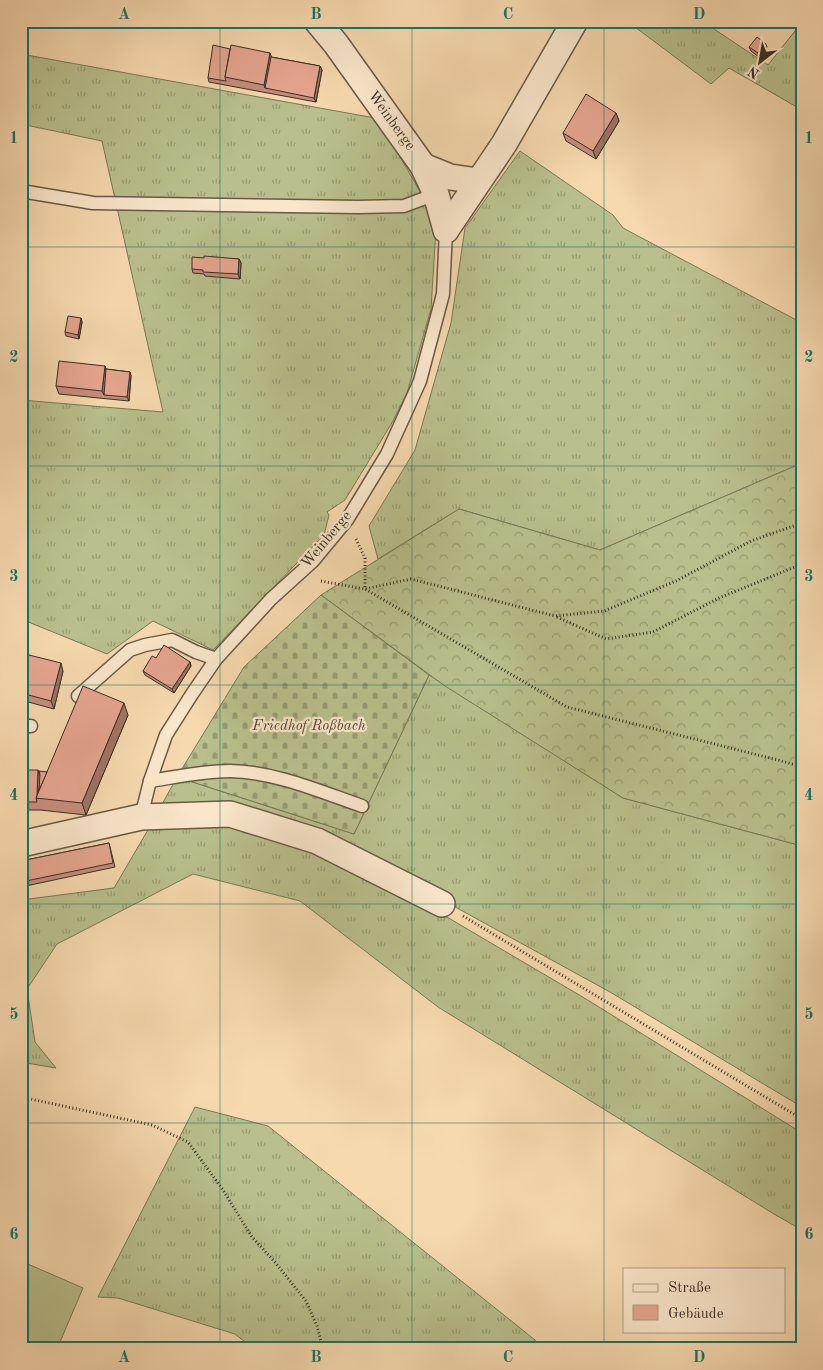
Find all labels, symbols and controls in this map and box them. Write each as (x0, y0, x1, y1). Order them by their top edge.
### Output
text: A (118, 7, 130, 23)
text: B (310, 7, 322, 23)
text: C (503, 7, 513, 23)
text: D (693, 7, 705, 23)
north arrow (736, 38, 786, 88)
text: N (745, 63, 762, 81)
street label: Weinberge (365, 89, 418, 154)
text: 1 (9, 131, 19, 147)
text: 1 (804, 131, 814, 147)
text: 2 (9, 350, 19, 366)
text: 2 (804, 350, 814, 366)
street label: Weinberge (299, 509, 355, 571)
text: 3 (9, 569, 19, 585)
text: 3 (804, 569, 814, 585)
park label: Friedhof Roßbach (251, 719, 366, 734)
text: 4 (9, 788, 19, 804)
text: 4 (804, 788, 814, 804)
text: 5 (9, 1007, 19, 1023)
text: 5 (804, 1007, 814, 1023)
text: 6 (9, 1227, 19, 1243)
text: 6 (804, 1227, 814, 1243)
legend (623, 1268, 786, 1332)
text: Straße (668, 1281, 711, 1296)
text: Gebäude (668, 1307, 724, 1322)
text: A (118, 1350, 130, 1366)
text: B (310, 1350, 322, 1366)
text: C (503, 1350, 513, 1366)
text: D (693, 1350, 705, 1366)

